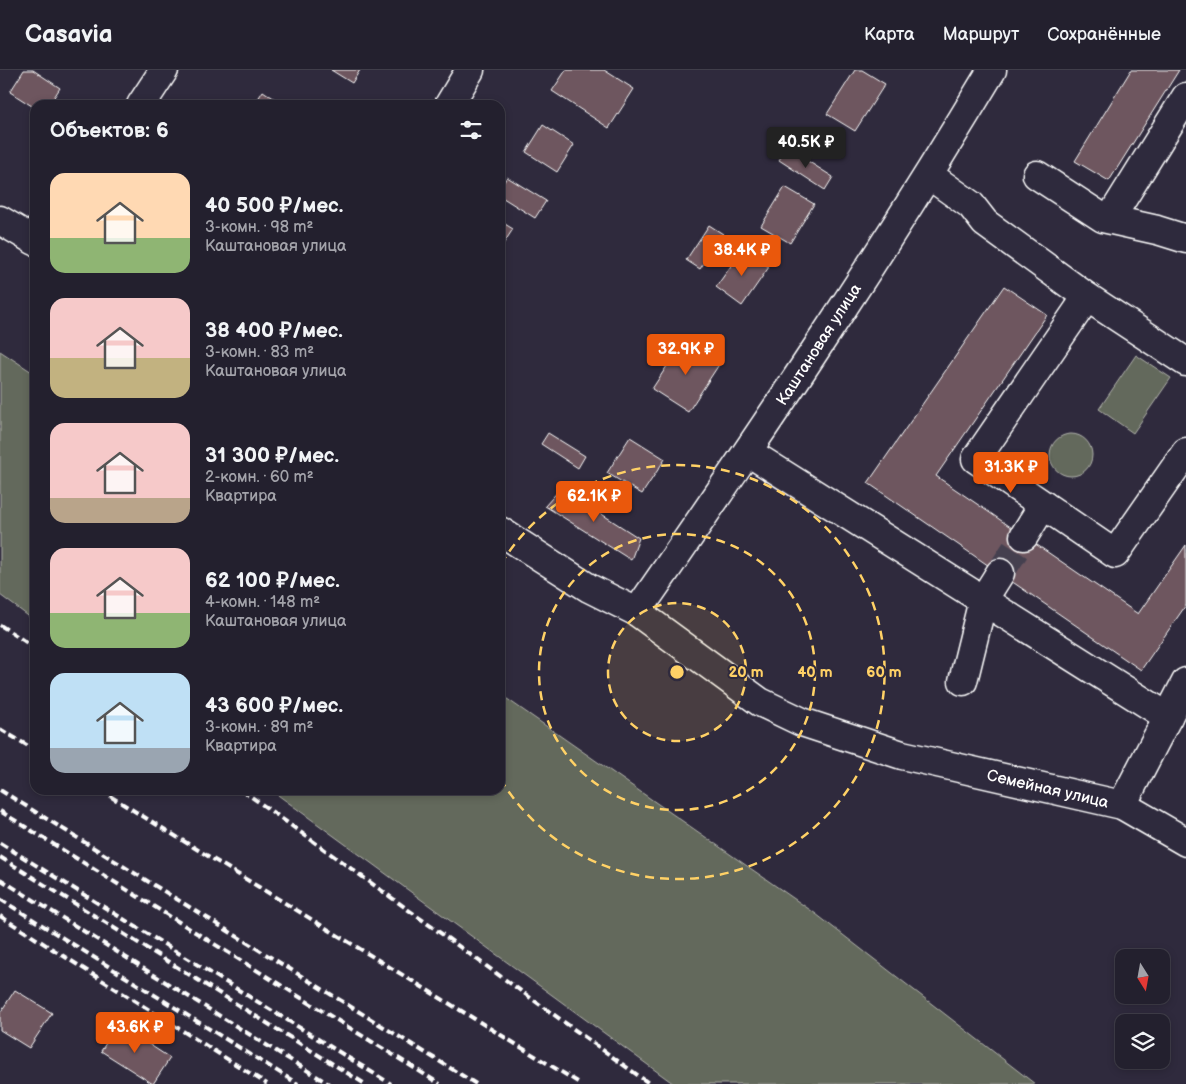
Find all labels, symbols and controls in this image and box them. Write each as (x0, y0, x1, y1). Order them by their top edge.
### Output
text: Casavia (25, 20, 112, 49)
text: Карта (864, 24, 915, 45)
text: Маршрут (943, 24, 1019, 45)
text: Сохранённые (1047, 24, 1161, 45)
icon: filters (457, 116, 485, 144)
text: Объектов: 6 (50, 118, 169, 143)
pin: 40.5K ₽ (760, 126, 852, 169)
text: 40.5K ₽ (778, 133, 834, 152)
icon: home (90, 193, 150, 253)
text: 40 500 ₽/мес. (205, 193, 343, 218)
text: 3-комн. · 98 m² (205, 218, 313, 237)
pin: 38.4K ₽ (696, 234, 788, 277)
text: Каштановая улица (205, 237, 346, 256)
text: 38.4K ₽ (714, 241, 770, 260)
street label: Каштановая улица (773, 280, 866, 409)
icon: home (90, 318, 150, 378)
text: 38 400 ₽/мес. (205, 318, 343, 343)
pin: 32.9K ₽ (640, 334, 732, 376)
text: 32.9K ₽ (658, 340, 714, 359)
text: 3-комн. · 83 m² (205, 343, 314, 362)
text: Каштановая улица (205, 362, 346, 381)
icon: home (90, 443, 150, 503)
text: 31 300 ₽/мес. (205, 443, 339, 468)
pin: 31.3K ₽ (965, 452, 1057, 494)
text: 31.3K ₽ (984, 458, 1038, 477)
text: 2-комн. · 60 m² (205, 468, 314, 487)
pin: 62.1K ₽ (548, 480, 640, 523)
text: Квартира (205, 487, 277, 506)
text: 62.1K ₽ (567, 487, 621, 506)
icon: home (90, 568, 150, 628)
text: 62 100 ₽/мес. (205, 568, 340, 593)
text: 4-комн. · 148 m² (205, 593, 320, 612)
text: Каштановая улица (205, 612, 346, 631)
centre of rings (668, 663, 686, 681)
text: 20 m (729, 663, 764, 682)
text: 40 m (797, 663, 833, 682)
text: 60 m (866, 663, 902, 682)
icon: home (90, 693, 150, 753)
text: 43 600 ₽/мес. (205, 693, 343, 718)
text: 3-комн. · 89 m² (205, 718, 313, 737)
text: Квартира (205, 737, 277, 756)
street label: Семейная улица (985, 766, 1111, 813)
north arrow (1115, 949, 1170, 1004)
map controls (1115, 949, 1170, 1069)
pin: 43.6K ₽ (89, 1012, 181, 1054)
button: layers (1115, 1014, 1170, 1069)
text: 43.6K ₽ (107, 1018, 163, 1037)

